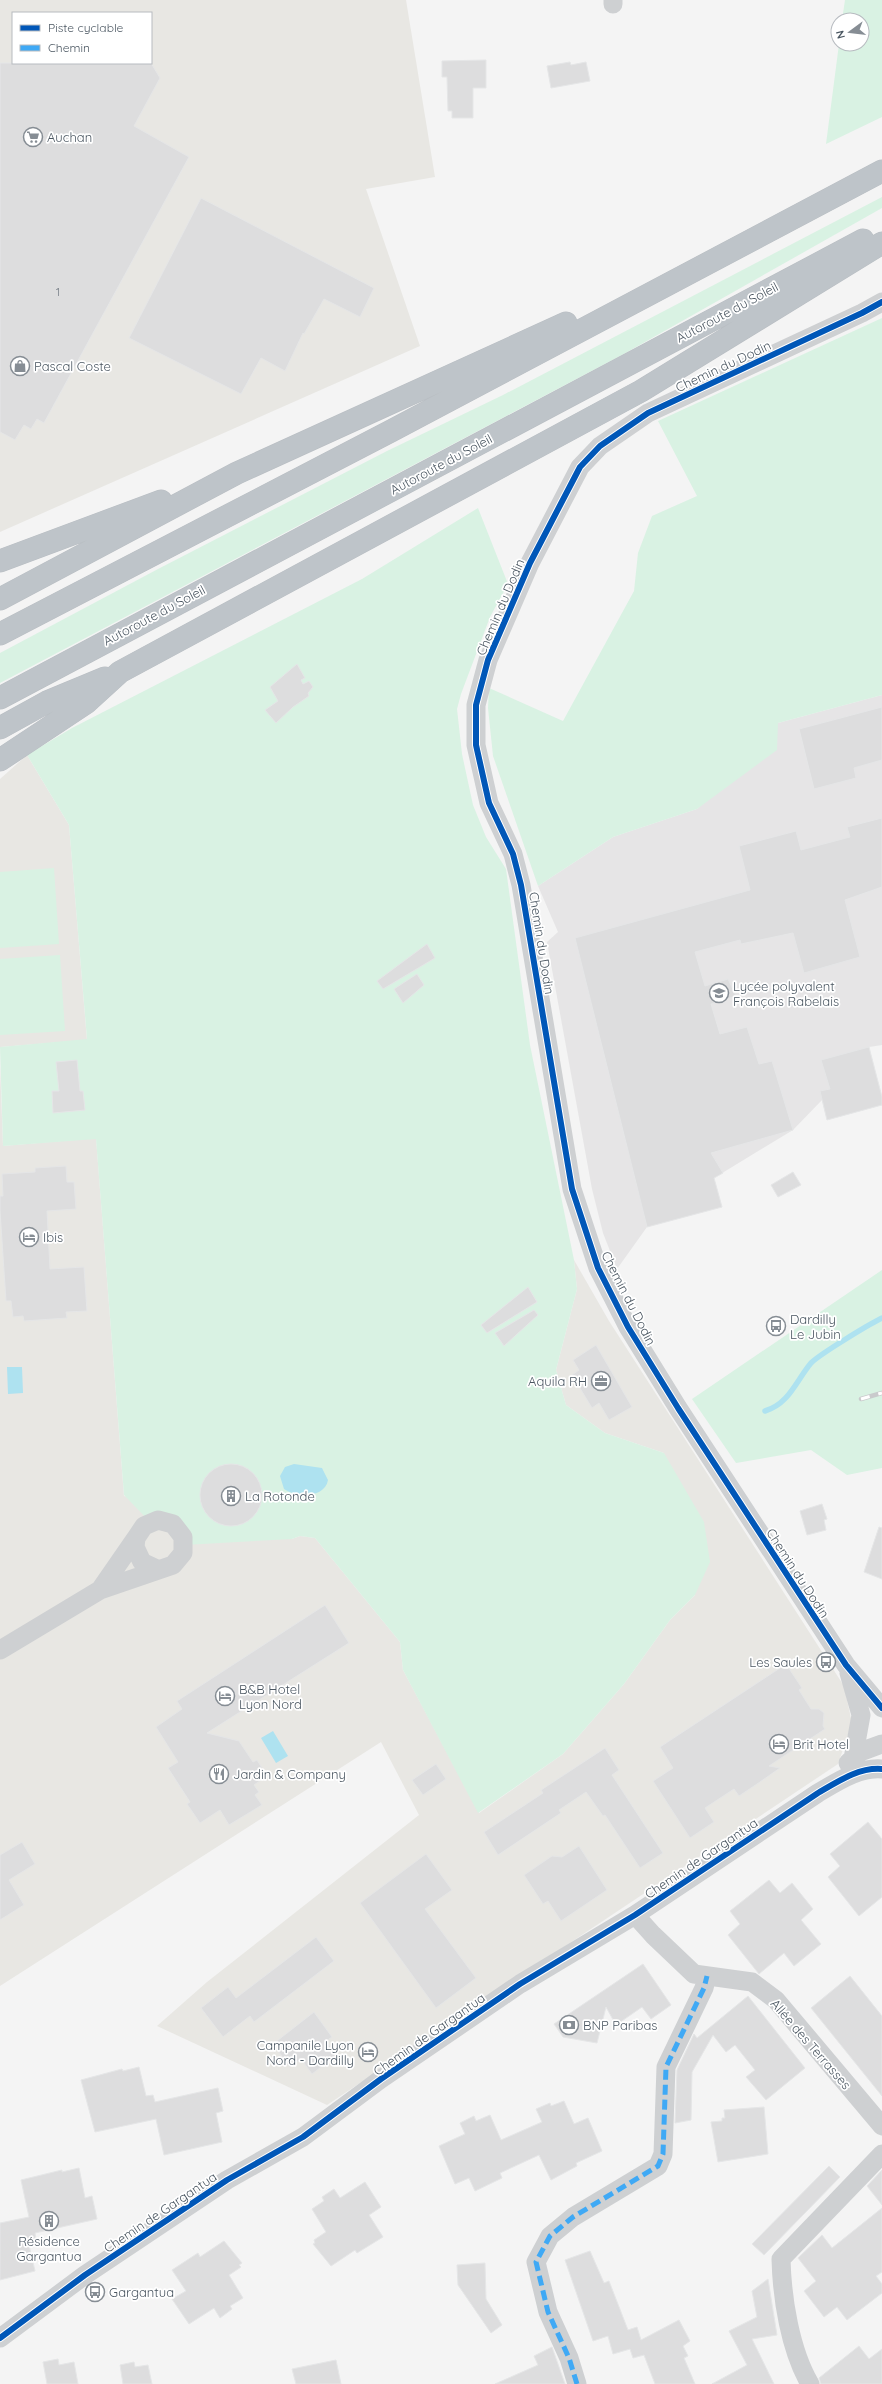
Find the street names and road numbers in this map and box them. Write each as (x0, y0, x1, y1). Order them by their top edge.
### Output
street label: Autoroute du Soleil (673, 278, 781, 346)
street label: Chemin du Dodin (673, 337, 773, 395)
street label: Autoroute du Soleil (387, 430, 495, 498)
street label: Chemin du Dodin (472, 556, 528, 658)
street label: Autoroute du Soleil (100, 581, 208, 649)
street label: Chemin du Dodin (526, 891, 558, 995)
street label: Chemin du Dodin (598, 1248, 660, 1348)
street label: Chemin du Dodin (763, 1525, 833, 1621)
street label: Chemin de Gargantua (642, 1814, 760, 1902)
street label: Chemin de Gargantua (370, 1989, 488, 2079)
street label: Allée des Terrasses (767, 1996, 855, 2092)
street label: Chemin de Gargantua (101, 2168, 219, 2256)

